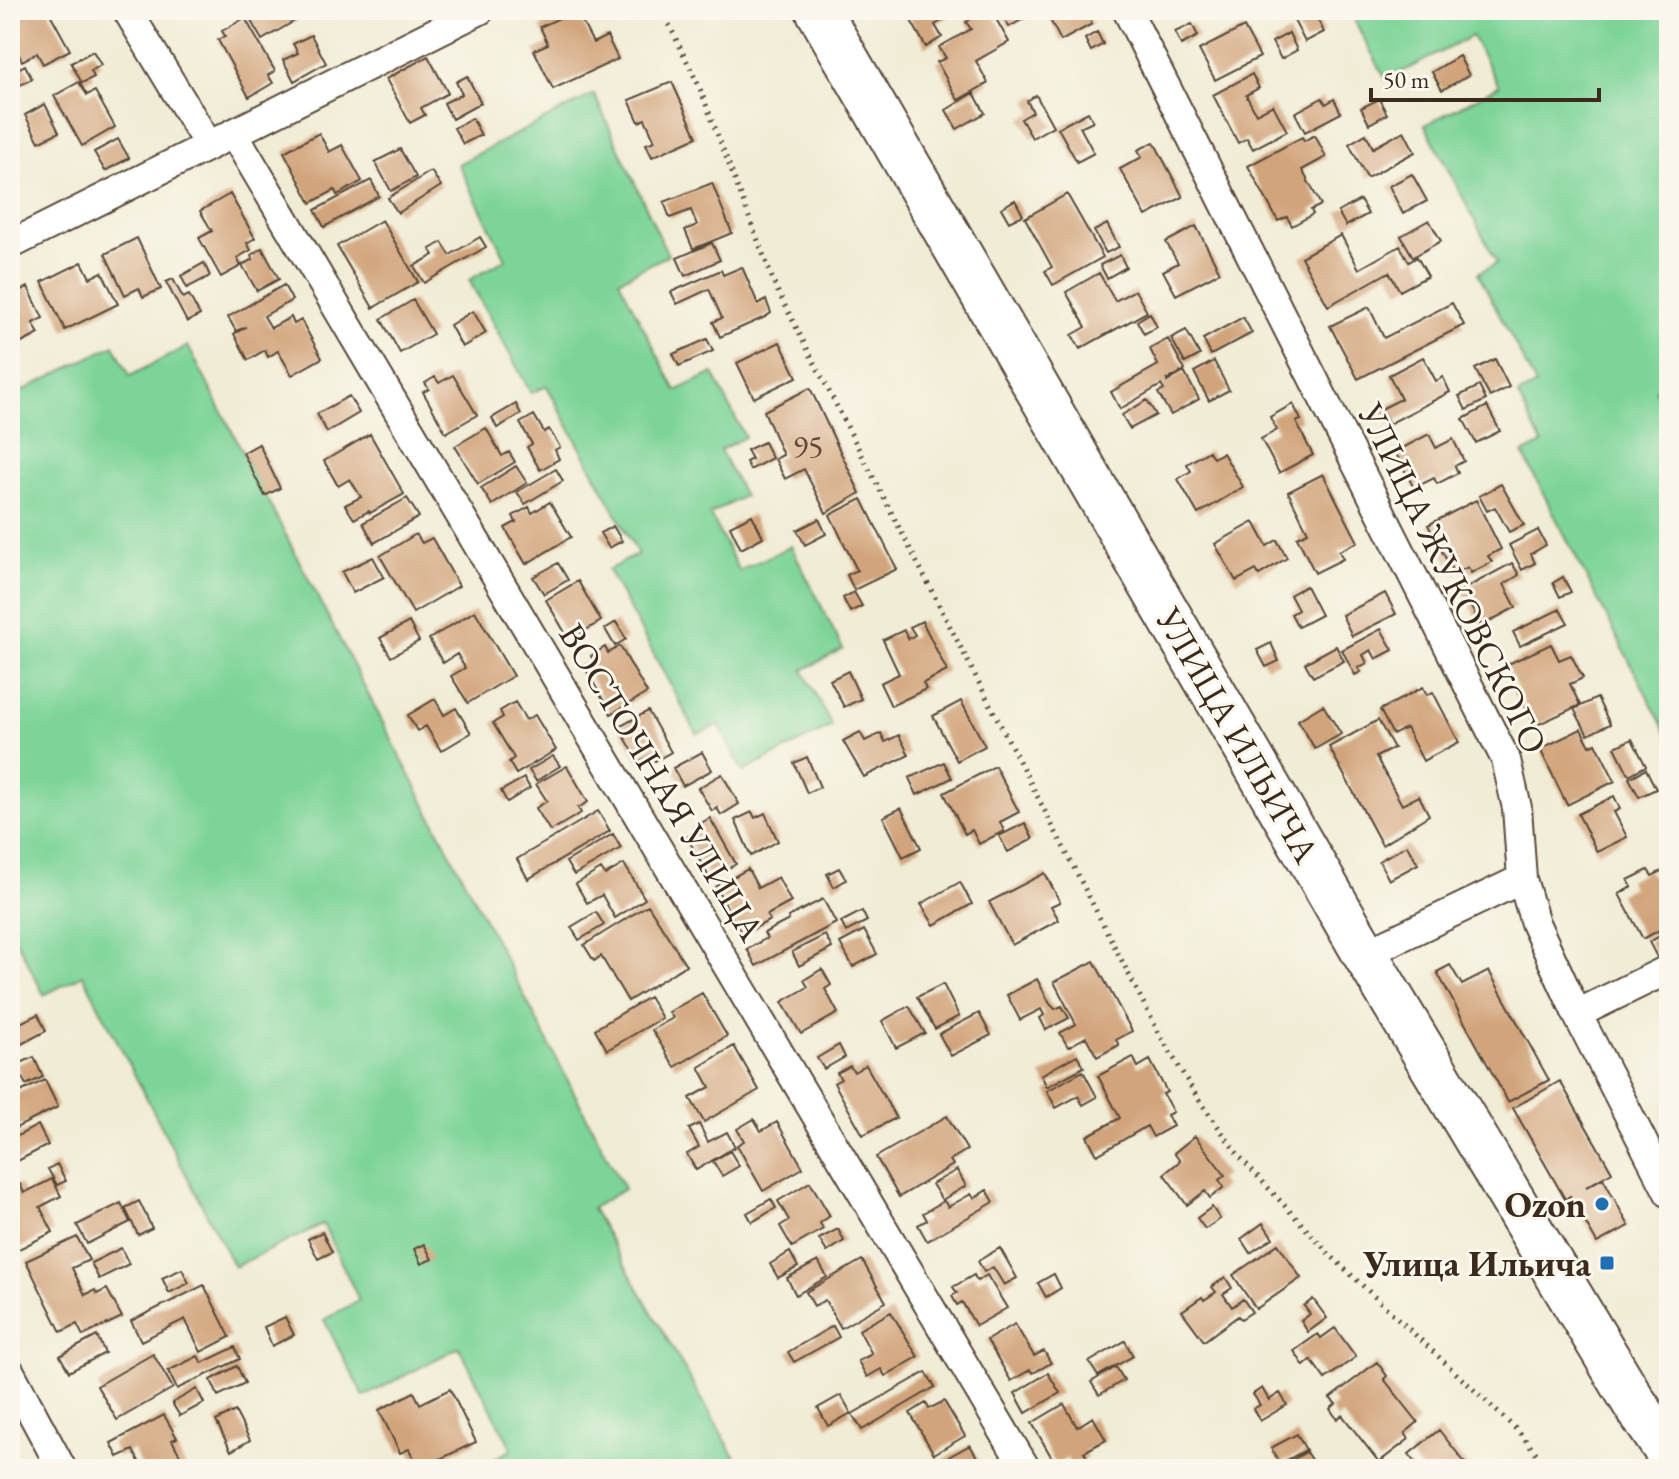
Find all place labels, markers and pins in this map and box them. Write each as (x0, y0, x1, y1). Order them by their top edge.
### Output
place label: Ozon (1504, 1181, 1586, 1228)
marker: Ozon (1593, 1195, 1611, 1213)
place label: Улица Ильича (1362, 1240, 1591, 1287)
marker: Улица Ильича (1598, 1254, 1616, 1272)

